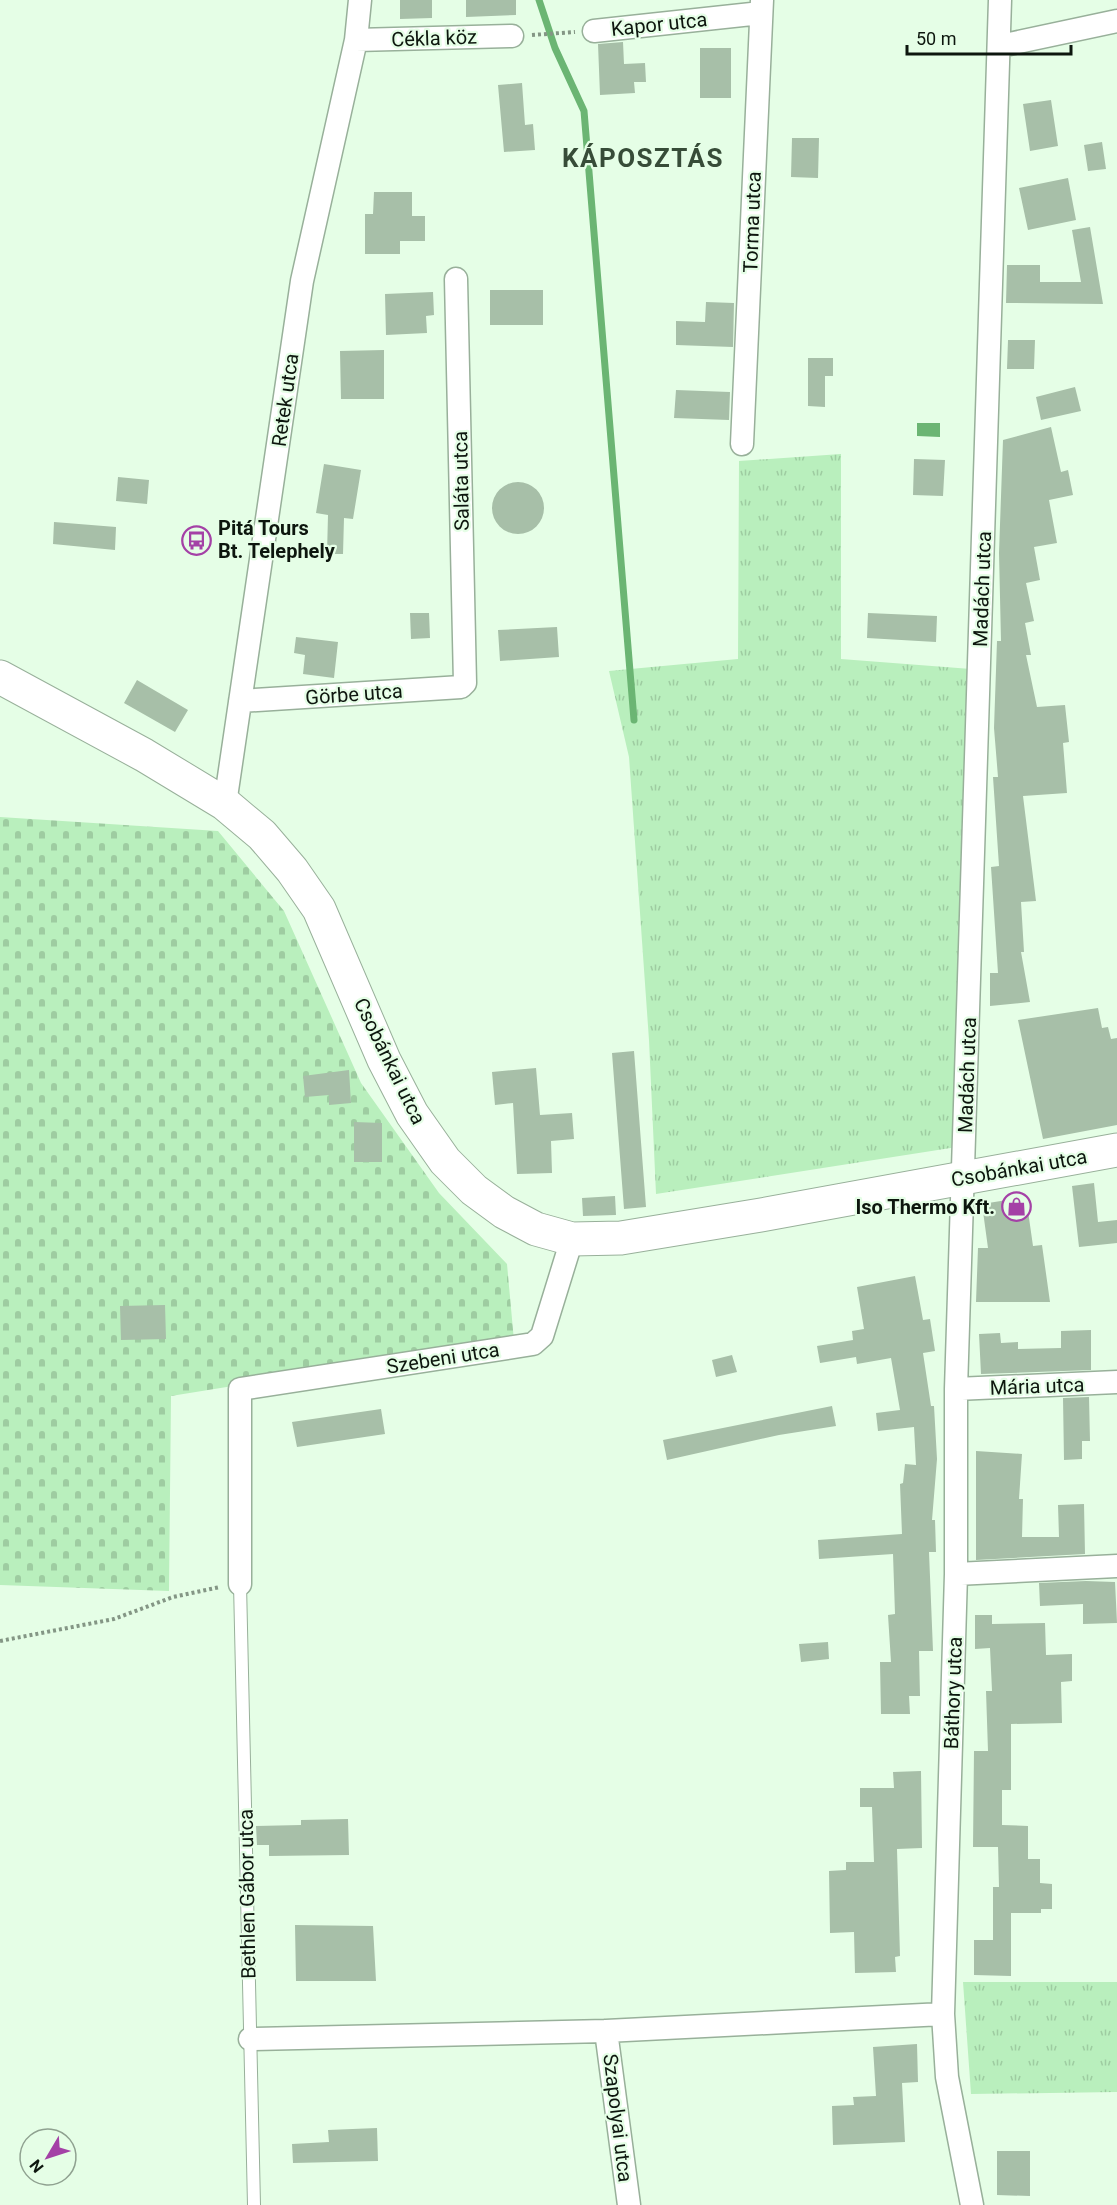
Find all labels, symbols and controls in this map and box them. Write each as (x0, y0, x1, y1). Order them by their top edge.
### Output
street label: Kapor utca (610, 7, 708, 41)
scale bar (907, 18, 1070, 56)
street label: Cékla köz (391, 25, 477, 51)
text: 50 m (916, 28, 956, 49)
district label: KÁPOSZTÁS (562, 143, 724, 173)
street label: Torma utca (738, 171, 766, 273)
street label: Retek utca (267, 352, 303, 448)
street label: Saláta utca (448, 431, 474, 531)
place label: Pitá Tours Bt. Telephely (218, 516, 336, 563)
bus stop icon: Pitá Tours Bt. Telephely (181, 524, 213, 556)
street label: Madách utca (968, 531, 996, 647)
street label: Görbe utca (305, 679, 403, 709)
street label: Csobánkai utca (349, 994, 431, 1128)
street label: Madách utca (953, 1017, 981, 1133)
street label: Csobánkai utca (949, 1144, 1089, 1192)
shop icon: Iso Thermo Kft. (1000, 1191, 1032, 1223)
place label: Iso Thermo Kft. (855, 1195, 995, 1219)
street label: Szebeni utca (385, 1337, 501, 1379)
street label: Mária utca (989, 1372, 1085, 1400)
street label: Báthory utca (939, 1636, 967, 1750)
street label: Bethlen Gábor utca (234, 1809, 260, 1979)
street label: Szapolyai utca (598, 2052, 638, 2184)
north arrow (18, 2127, 78, 2187)
text: N (26, 2156, 48, 2176)

